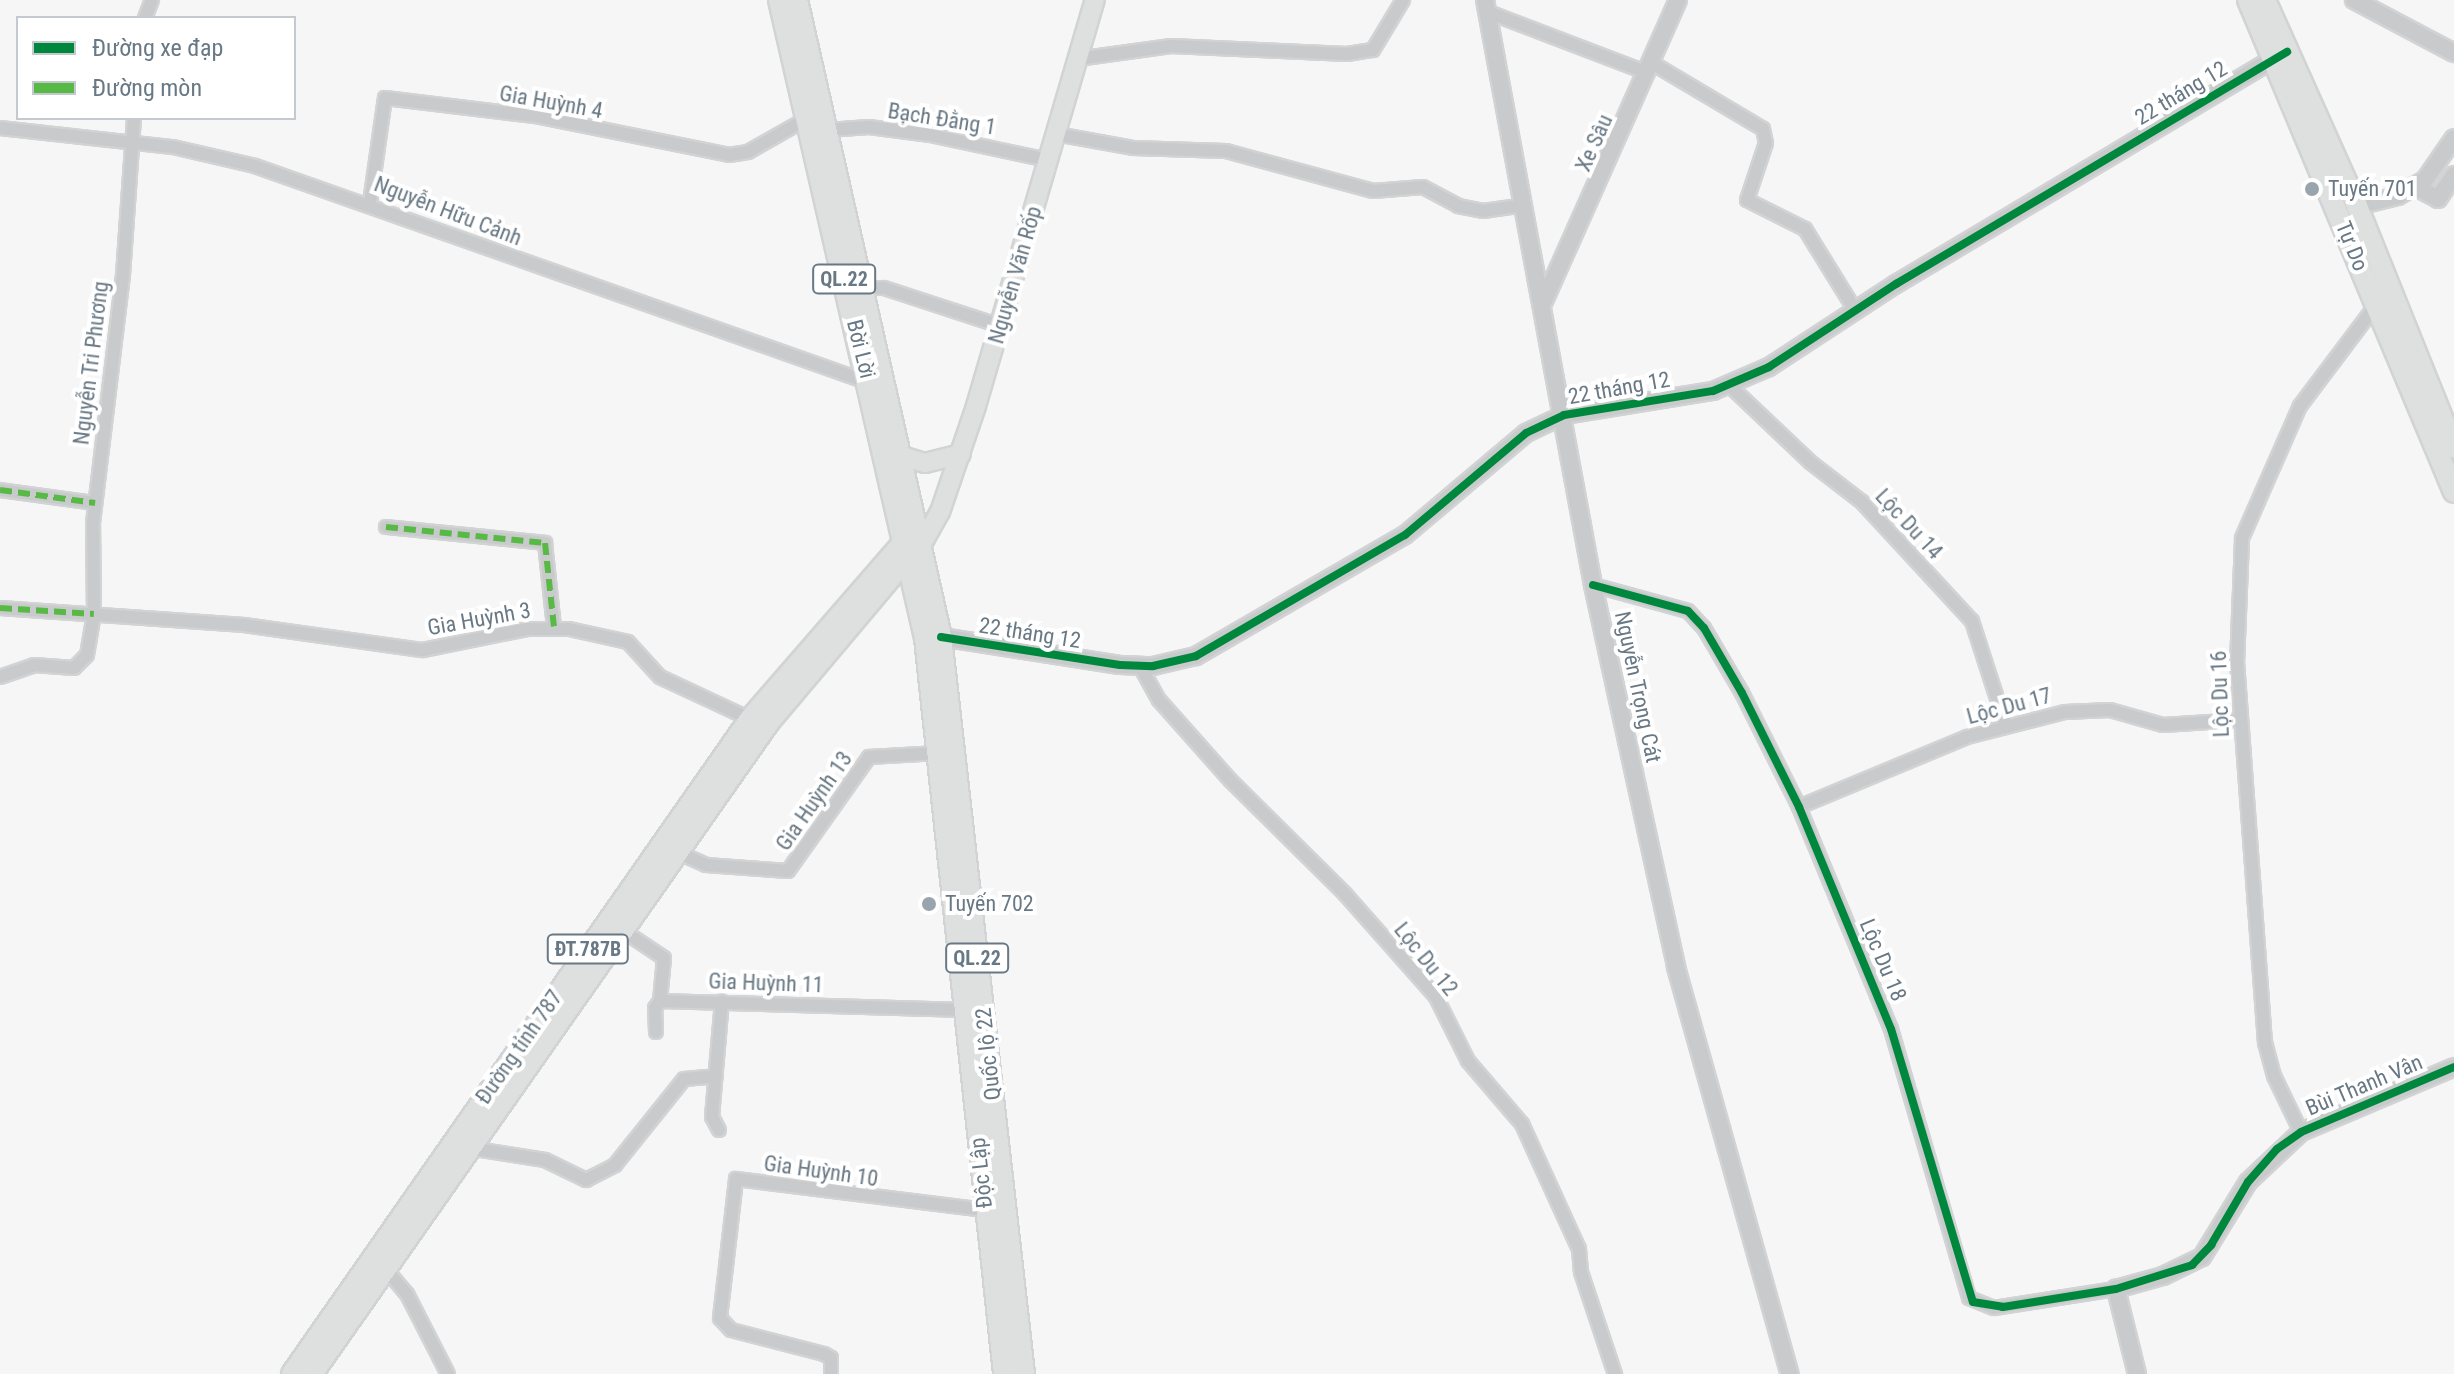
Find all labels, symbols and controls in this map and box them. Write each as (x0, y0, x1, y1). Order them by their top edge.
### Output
legend (16, 16, 296, 120)
text: Đường xe đạp (92, 34, 223, 62)
street label: 22 tháng 12 (2130, 55, 2232, 131)
text: Đường mòn (92, 74, 202, 102)
street label: Gia Huỳnh 4 (497, 80, 605, 124)
street label: Bạch Đằng 1 (886, 97, 998, 141)
street label: Xe Sâu (1570, 110, 1618, 176)
street label: Nguyễn Hữu Cảnh (371, 171, 525, 251)
place label: Tuyến 701 (2328, 176, 2417, 202)
marker: Tuyến 701 (2303, 180, 2321, 198)
street label: Nguyễn Văn Rốp (983, 203, 1047, 347)
street label: Tự Do (2330, 217, 2374, 275)
road number: QL.22 (812, 263, 876, 295)
street label: Nguyễn Tri Phương (68, 279, 114, 447)
street label: Bời Lời (841, 317, 881, 381)
street label: 22 tháng 12 (1566, 366, 1672, 410)
street label: Lộc Du 14 (1870, 483, 1948, 565)
street label: Gia Huỳnh 3 (425, 597, 533, 641)
street label: Nguyễn Trọng Cát (1609, 609, 1667, 765)
street label: 22 tháng 12 (977, 612, 1083, 654)
street label: Lộc Du 16 (2205, 650, 2235, 738)
street label: Lộc Du 17 (1964, 682, 2054, 730)
street label: Gia Huỳnh 13 (770, 746, 858, 856)
place label: Tuyến 702 (945, 891, 1034, 917)
marker: Tuyến 702 (920, 895, 938, 913)
street label: Lộc Du 18 (1854, 915, 1912, 1005)
street label: Lộc Du 12 (1388, 917, 1464, 1001)
road number: ĐT.787B (546, 933, 630, 965)
road number: QL.22 (945, 942, 1009, 974)
street label: Gia Huỳnh 11 (708, 968, 824, 998)
street label: Đường tỉnh 787 (470, 985, 568, 1109)
street label: Quốc lộ 22 (970, 1006, 1006, 1102)
street label: Bùi Thanh Vân (2301, 1048, 2427, 1122)
street label: Độc Lập (964, 1136, 998, 1210)
street label: Gia Huỳnh 10 (762, 1150, 880, 1192)

